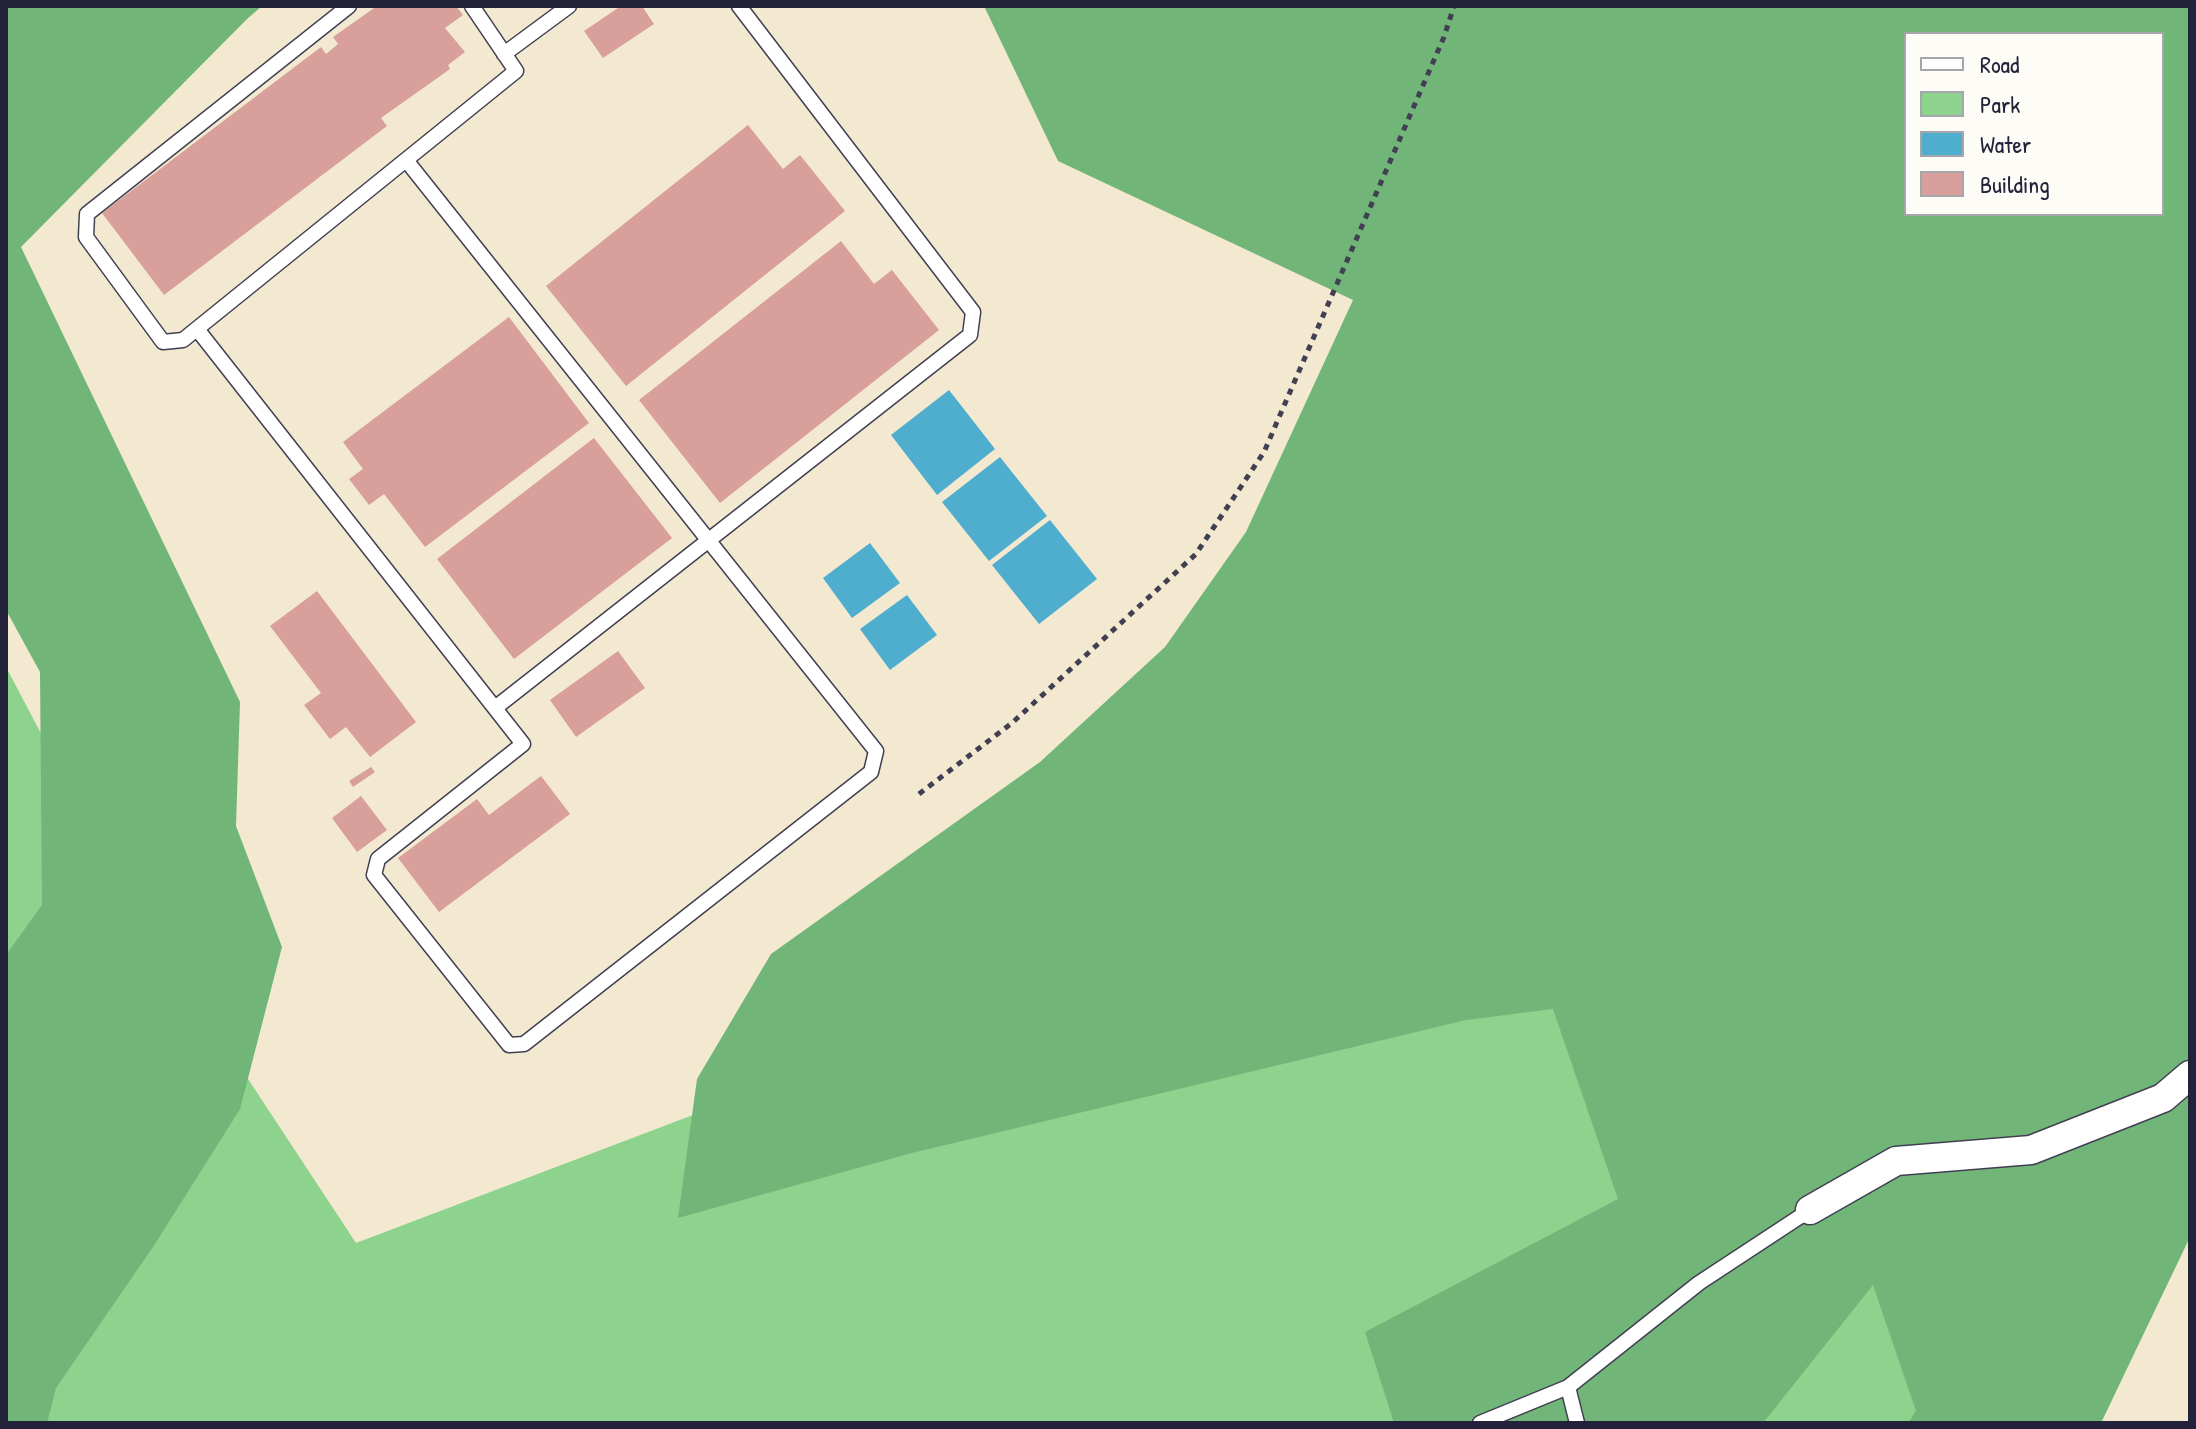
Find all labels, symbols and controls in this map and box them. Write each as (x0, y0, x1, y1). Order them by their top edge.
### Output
legend (1904, 32, 2164, 216)
text: Road (1980, 48, 2019, 80)
text: Park (1980, 88, 2020, 120)
text: Water (1980, 128, 2031, 160)
text: Building (1980, 168, 2050, 200)

